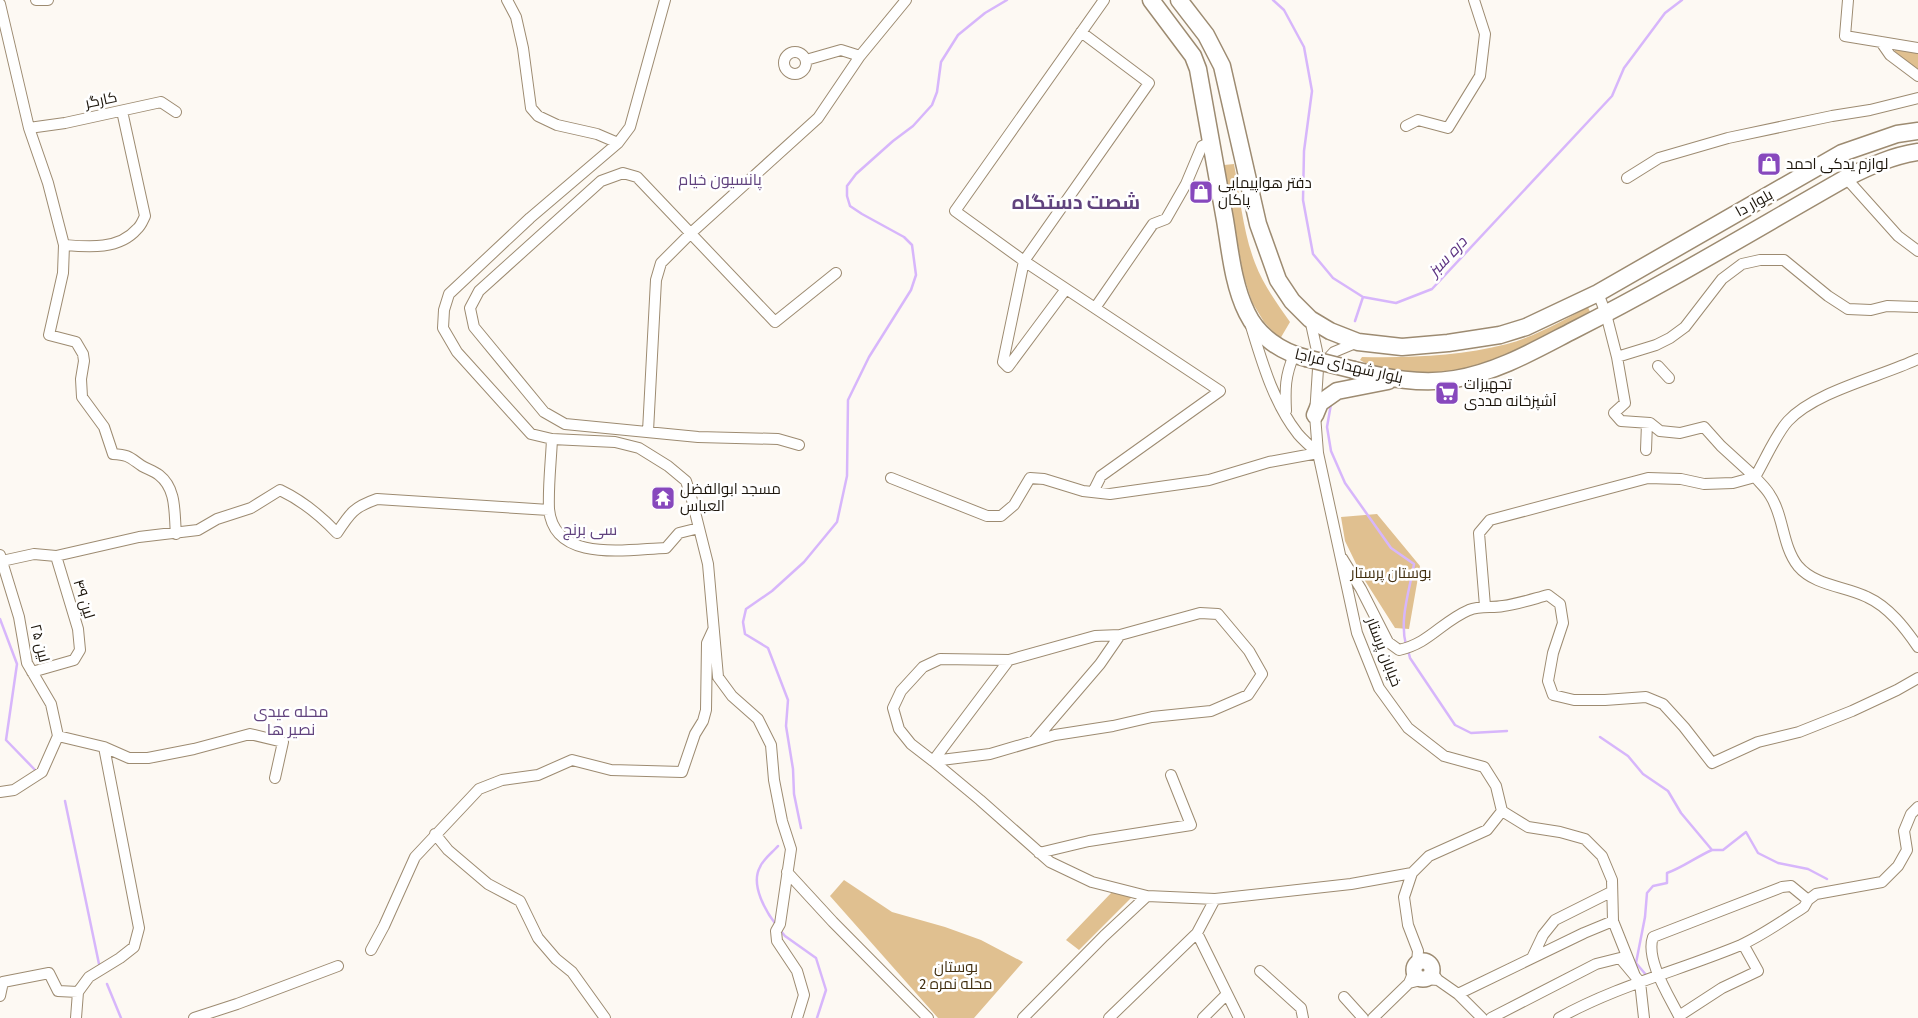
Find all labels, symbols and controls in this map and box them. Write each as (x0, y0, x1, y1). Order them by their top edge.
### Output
street label: کارگر (82, 88, 119, 112)
shop icon: لوازم یدکی احمد (1756, 151, 1782, 177)
place label: لوازم یدکی احمد (1786, 155, 1888, 174)
district label: پانسیون خیام (678, 170, 763, 191)
place label: دفتر هواپیمایی پاکان (1218, 174, 1312, 210)
shop icon: دفتر هواپیمایی پاکان (1188, 179, 1214, 205)
street label: بلوار دا (1732, 185, 1776, 221)
district label: شصت دستگاه (1012, 190, 1140, 214)
water label: دره سبز (1423, 231, 1471, 282)
street label: بلوار شهدای فراجا (1293, 345, 1405, 388)
place label: تجهیزات آشپزخانه مددی (1464, 375, 1557, 411)
supermarket icon: تجهیزات آشپزخانه مددی (1434, 380, 1460, 406)
place label: مسجد ابوالفضل العباس (680, 480, 781, 516)
temple icon: مسجد ابوالفضل العباس (650, 485, 676, 511)
district label: سی برنج (563, 520, 617, 541)
park label: بوستان پرستار (1349, 564, 1432, 583)
street label: لین ۴۹ (69, 577, 98, 621)
street label: خیابان پرستار (1361, 614, 1405, 690)
street label: لین ۲۵ (26, 622, 53, 664)
district label: محله عیدی نصیر ها (254, 702, 328, 739)
park label: بوستان محله نمره 2 (919, 958, 993, 993)

